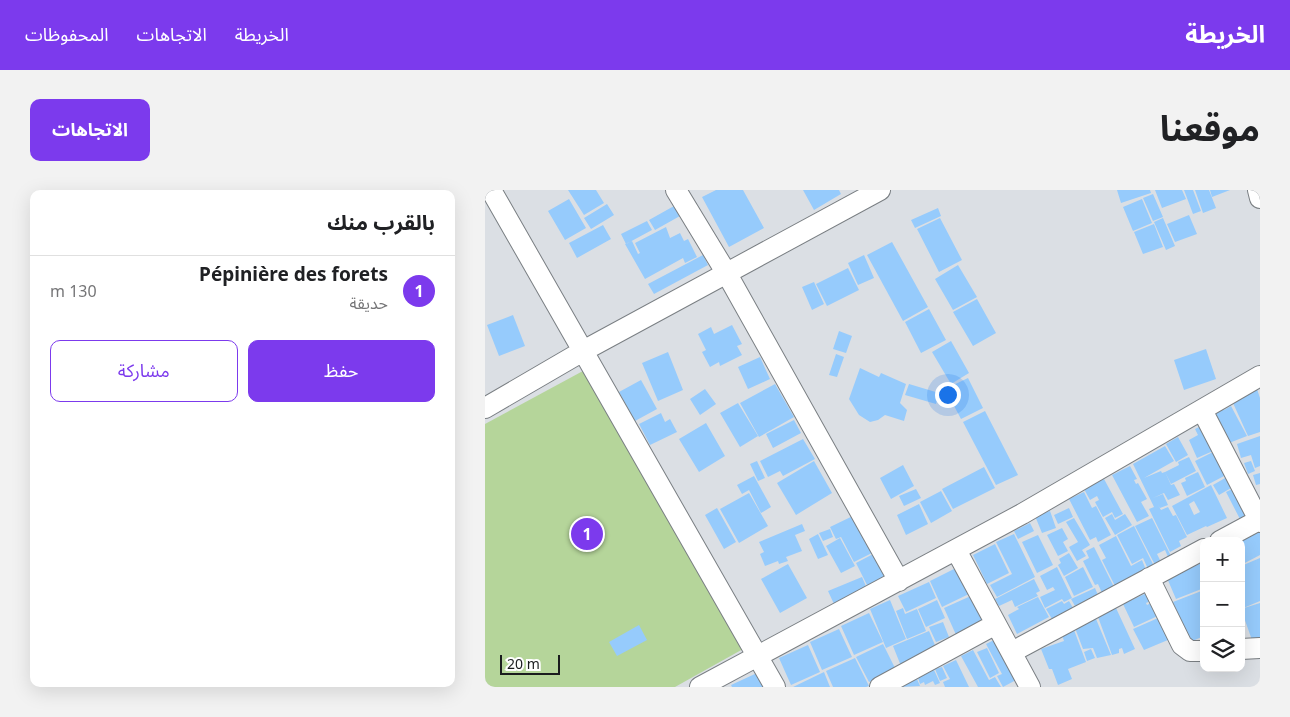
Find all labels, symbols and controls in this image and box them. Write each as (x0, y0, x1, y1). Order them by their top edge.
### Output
text: الخريطة (1185, 17, 1265, 50)
text: المحفوظات (25, 22, 109, 46)
text: الاتجاهات (137, 22, 207, 46)
text: الخريطة (235, 22, 289, 46)
button: الاتجاهات (30, 99, 150, 161)
text: موقعنا (1160, 104, 1260, 151)
text: بالقرب منك (327, 208, 435, 236)
text: Pépinière des forets (199, 261, 388, 287)
text: 130 m (50, 280, 97, 302)
text: 1 (414, 280, 424, 302)
text: حديقة (350, 292, 388, 314)
button: مشاركة (50, 340, 238, 402)
button: حفظ (248, 340, 435, 402)
your location (935, 382, 961, 408)
pin: 1 (571, 515, 603, 553)
map controls (1200, 537, 1245, 672)
button: + (1200, 537, 1245, 582)
button: − (1200, 582, 1245, 627)
button: layers (1200, 627, 1245, 672)
scale bar (500, 652, 560, 675)
text: 20 m (507, 654, 540, 673)

